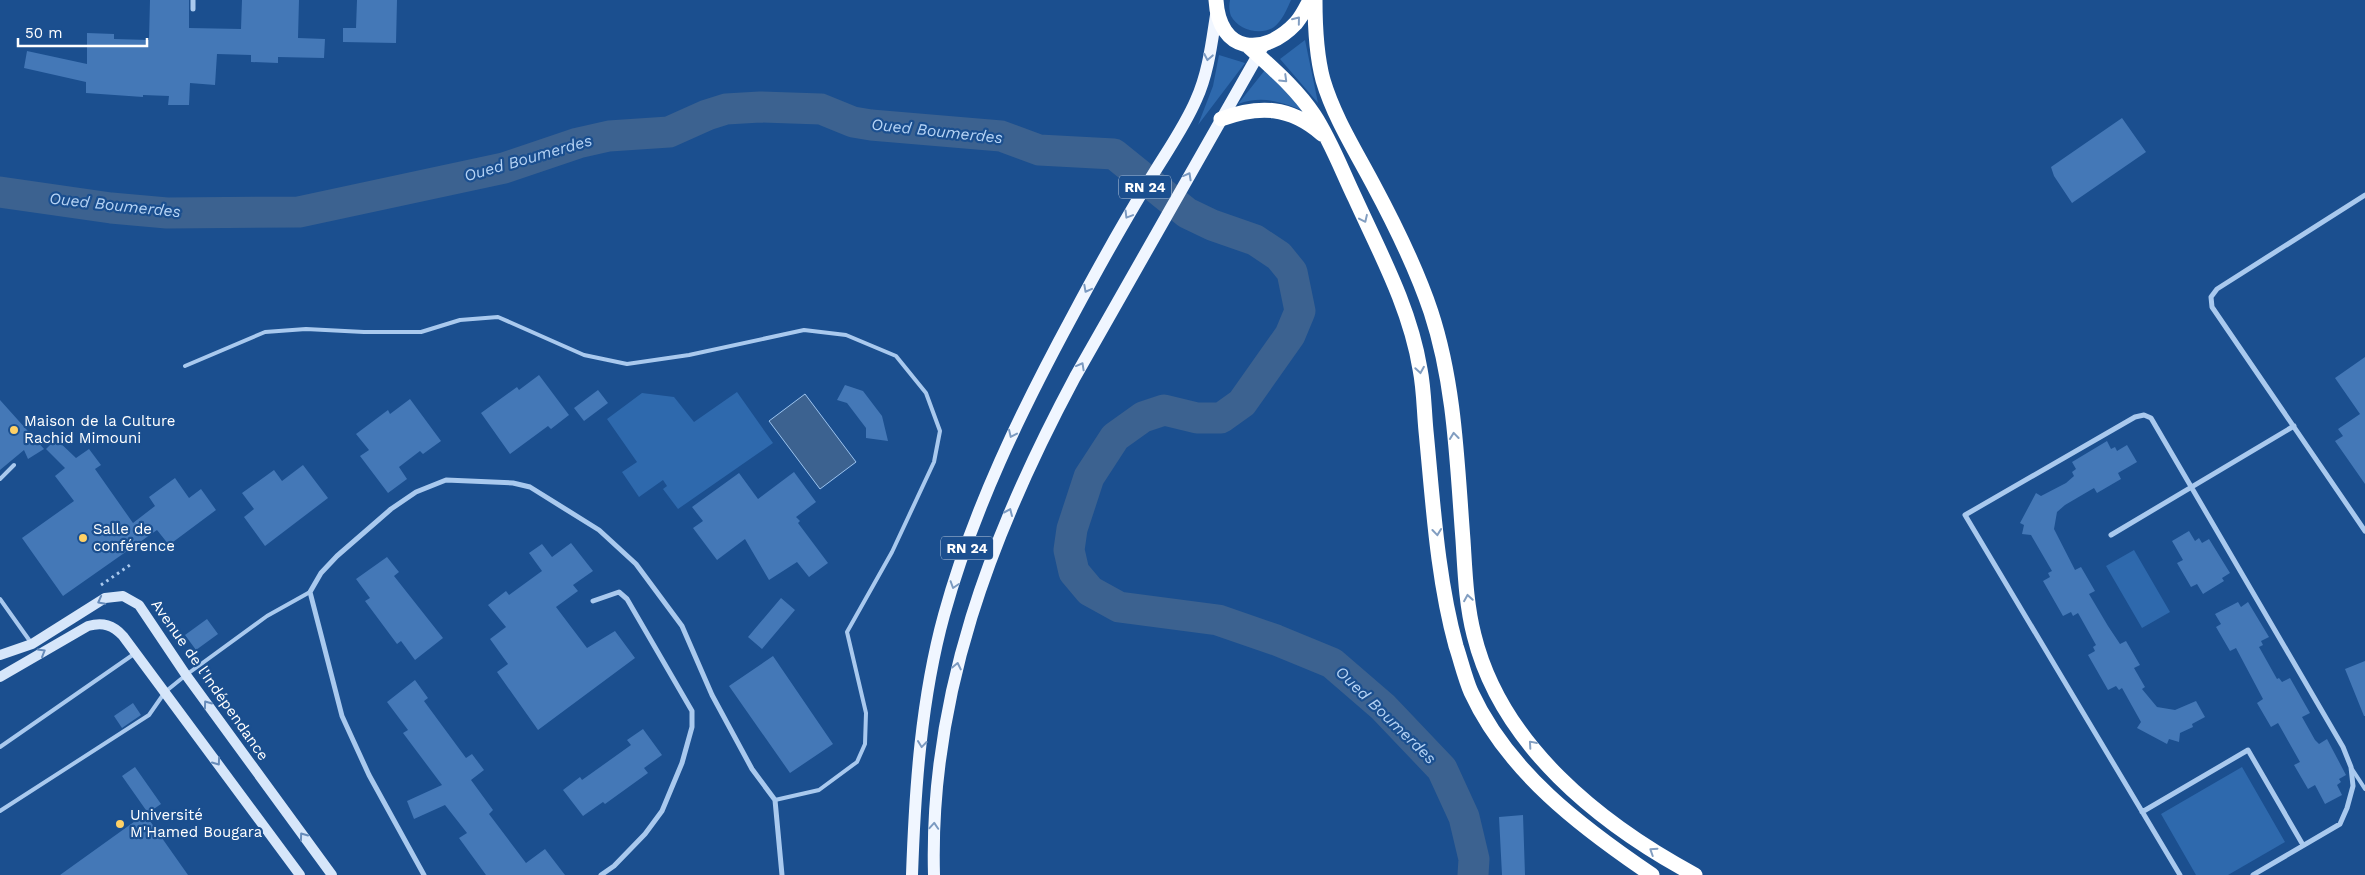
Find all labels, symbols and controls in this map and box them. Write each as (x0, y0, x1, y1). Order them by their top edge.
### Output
scale bar (18, 15, 146, 47)
one-way arrow (1291, 17, 1300, 26)
text: 50 m (25, 24, 62, 42)
one-way arrow (1204, 52, 1214, 61)
one-way arrow (1278, 73, 1287, 82)
water label: Oued Boumerdes (870, 115, 1004, 147)
water label: Oued Boumerdes (462, 131, 594, 185)
one-way arrow (1182, 172, 1192, 181)
road number: RN 24 (1119, 176, 1171, 198)
water label: Oued Boumerdes (48, 189, 182, 221)
one-way arrow (1125, 210, 1135, 219)
one-way arrow (1358, 213, 1368, 222)
one-way arrow (1083, 284, 1093, 293)
one-way arrow (1074, 363, 1084, 372)
one-way arrow (1414, 367, 1425, 375)
place label: Maison de la Culture Rachid Mimouni (24, 412, 175, 447)
marker: Maison de la Culture Rachid Mimouni (8, 424, 20, 436)
one-way arrow (1008, 428, 1018, 437)
one-way arrow (1449, 432, 1460, 440)
one-way arrow (1002, 508, 1013, 517)
place label: Salle de conférence (93, 520, 175, 555)
one-way arrow (1431, 528, 1442, 536)
marker: Salle de conférence (77, 532, 89, 544)
road number: RN 24 (941, 536, 993, 560)
one-way arrow (949, 581, 959, 589)
one-way arrow (1463, 594, 1474, 602)
one-way arrow (97, 595, 106, 605)
street label: Avenue de l'Indépendance (147, 596, 273, 764)
one-way arrow (37, 649, 46, 659)
one-way arrow (951, 661, 962, 670)
water label: Oued Boumerdes (1332, 662, 1440, 768)
one-way arrow (204, 700, 213, 710)
one-way arrow (917, 740, 928, 748)
one-way arrow (1528, 741, 1537, 750)
one-way arrow (211, 757, 220, 766)
place label: Université M'Hamed Bougara (130, 806, 263, 841)
marker: Université M'Hamed Bougara (114, 818, 126, 830)
one-way arrow (929, 822, 940, 830)
one-way arrow (300, 832, 309, 842)
one-way arrow (1649, 848, 1659, 857)

